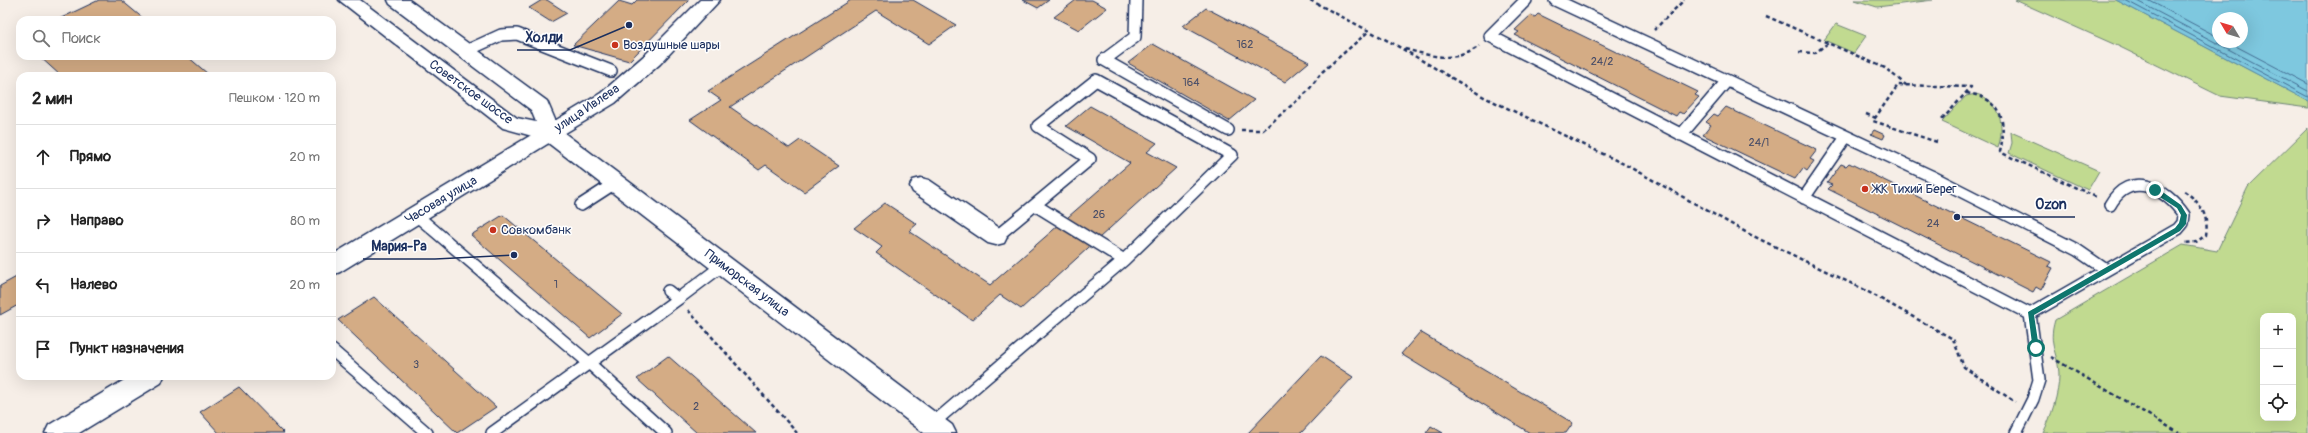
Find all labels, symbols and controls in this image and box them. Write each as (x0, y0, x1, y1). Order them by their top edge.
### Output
north arrow (2212, 12, 2248, 48)
search box (16, 16, 336, 60)
callout: Холди (517, 24, 570, 50)
icon: search (30, 27, 52, 49)
text: Поиск (62, 29, 101, 48)
text: Холди (525, 29, 563, 46)
place label: Воздушные шары (623, 37, 720, 53)
house number: 162 (1237, 38, 1253, 51)
marker: Воздушные шары (610, 40, 620, 50)
house number: 24/2 (1591, 55, 1613, 68)
street label: Советское шоссе (426, 56, 516, 128)
house number: 164 (1182, 76, 1200, 89)
street label: улица Ивлева (551, 80, 623, 136)
text: 2 мин (32, 88, 72, 109)
text: Пешком · 120 m (229, 90, 320, 106)
house number: 24/1 (1749, 136, 1769, 149)
icon: ahead (32, 146, 54, 168)
text: Прямо (70, 147, 111, 166)
text: 20 m (289, 149, 320, 165)
street label: Часовая улица (402, 172, 480, 228)
place label: ЖК Тихий Берег (1871, 181, 1957, 197)
route end (2146, 181, 2164, 199)
marker: ЖК Тихий Берег (1860, 184, 1870, 194)
callout: Ozon (2027, 191, 2075, 217)
text: Ozon (2035, 196, 2067, 213)
house number: 26 (1093, 208, 1105, 221)
icon: right (32, 210, 54, 232)
text: Направо (70, 211, 124, 230)
text: 80 m (290, 213, 320, 229)
house number: 24 (1927, 217, 1940, 230)
place label: Совкомбанк (501, 222, 572, 238)
marker: Совкомбанк (488, 225, 498, 235)
callout: Мария-Ра (363, 233, 435, 259)
text: Мария-Ра (371, 238, 427, 255)
street label: Приморская улица (701, 246, 793, 320)
icon: left (32, 274, 54, 296)
text: Налево (70, 275, 117, 294)
text: 20 m (289, 277, 320, 293)
house number: 1 (554, 278, 558, 291)
map controls (2260, 313, 2296, 421)
button: + (2260, 313, 2296, 349)
icon: arrive (32, 338, 54, 360)
text: Пункт назначения (70, 339, 184, 358)
route start (2027, 339, 2045, 357)
button: − (2260, 349, 2296, 385)
house number: 3 (413, 358, 419, 371)
button: locate (2260, 385, 2296, 421)
house number: 2 (693, 400, 699, 413)

